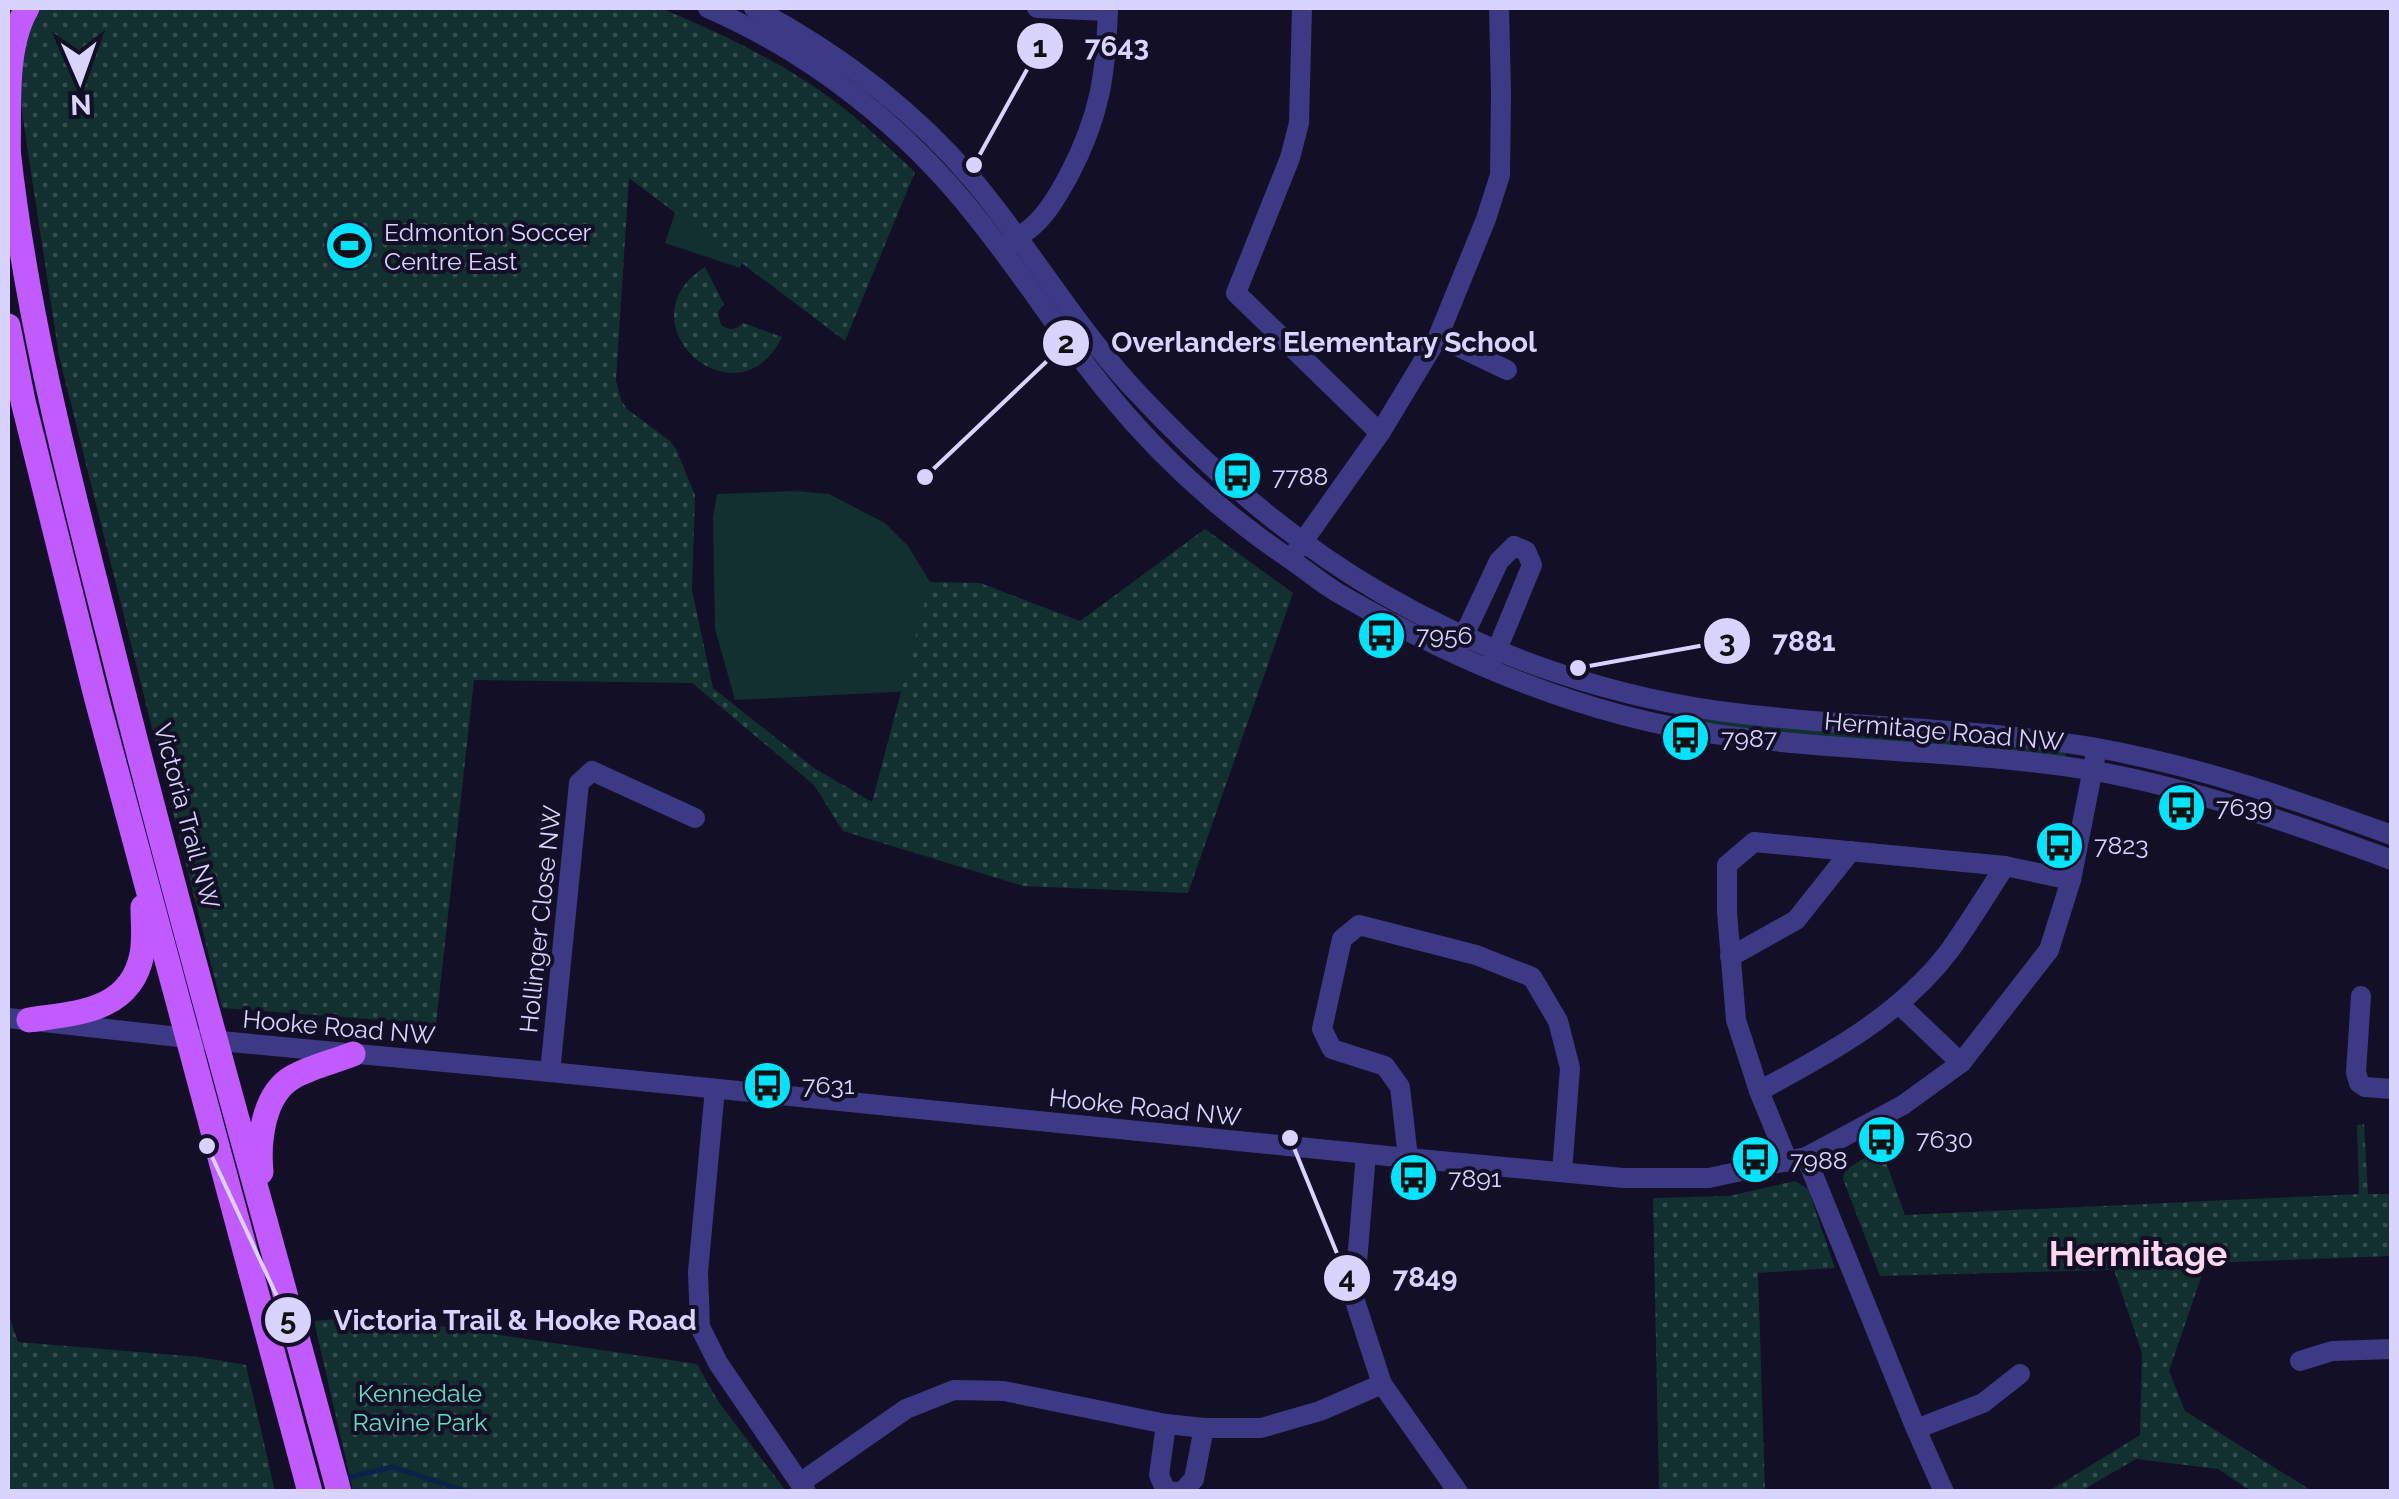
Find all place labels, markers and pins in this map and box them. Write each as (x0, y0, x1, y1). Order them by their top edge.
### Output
callout: 7643 (1015, 17, 1169, 75)
place label: Edmonton Soccer Centre East (384, 217, 592, 276)
sports icon: Edmonton Soccer Centre East (323, 220, 375, 272)
callout: Overlanders Elementary School (1041, 314, 1557, 372)
bus stop icon: 7788 (1211, 450, 1263, 502)
place label: 7788 (1272, 461, 1328, 491)
bus stop icon: 7956 (1355, 609, 1407, 661)
callout: 7881 (1702, 612, 1855, 670)
place label: 7956 (1416, 620, 1473, 650)
bus stop icon: 7987 (1660, 712, 1712, 764)
place label: 7987 (1721, 723, 1778, 753)
bus stop icon: 7639 (2155, 781, 2207, 833)
place label: 7639 (2216, 792, 2272, 822)
bus stop icon: 7823 (2033, 819, 2085, 871)
place label: 7823 (2094, 830, 2149, 860)
bus stop icon: 7631 (741, 1059, 793, 1111)
place label: 7631 (802, 1070, 855, 1100)
bus stop icon: 7630 (1855, 1113, 1907, 1165)
place label: 7630 (1916, 1124, 1973, 1154)
bus stop icon: 7988 (1729, 1134, 1781, 1186)
place label: 7988 (1790, 1145, 1848, 1175)
bus stop icon: 7891 (1387, 1152, 1439, 1204)
place label: 7891 (1448, 1163, 1502, 1193)
callout: 7849 (1322, 1249, 1478, 1307)
callout: Victoria Trail & Hooke Road (263, 1291, 717, 1349)

